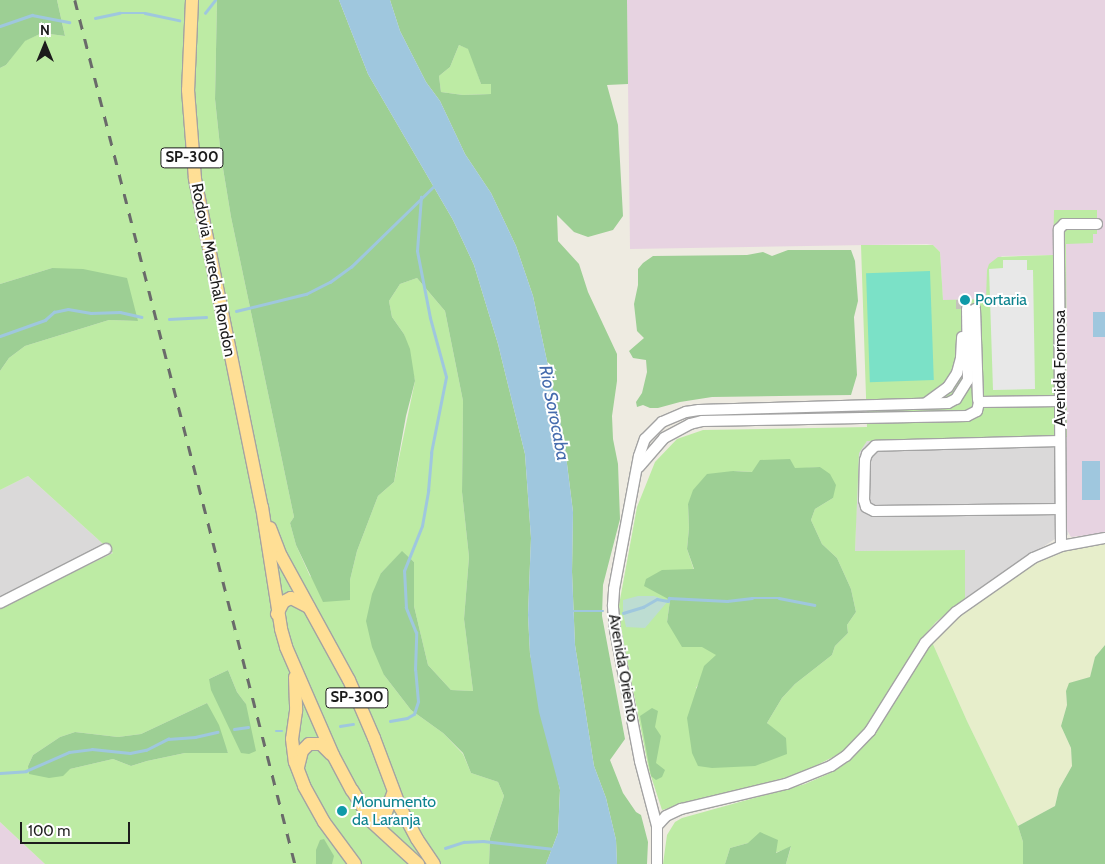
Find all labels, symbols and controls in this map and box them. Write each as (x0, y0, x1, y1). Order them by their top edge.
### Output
north arrow (20, 20, 70, 70)
text: N (40, 21, 50, 39)
road number: SP-300 (160, 146, 224, 170)
street label: Rodovia Marechal Rondon (187, 182, 239, 358)
place label: Portaria (975, 290, 1027, 310)
marker: Portaria (959, 294, 971, 306)
street label: Avenida Formosa (1050, 310, 1070, 426)
water label: Rio Sorocaba (534, 363, 574, 463)
street label: Avenida Oriento (604, 612, 642, 724)
road number: SP-300 (324, 686, 390, 710)
place label: Monumento da Laranja (352, 792, 436, 830)
marker: Monumento da Laranja (336, 805, 348, 817)
scale bar (22, 812, 132, 844)
text: 100 m (28, 822, 70, 840)

